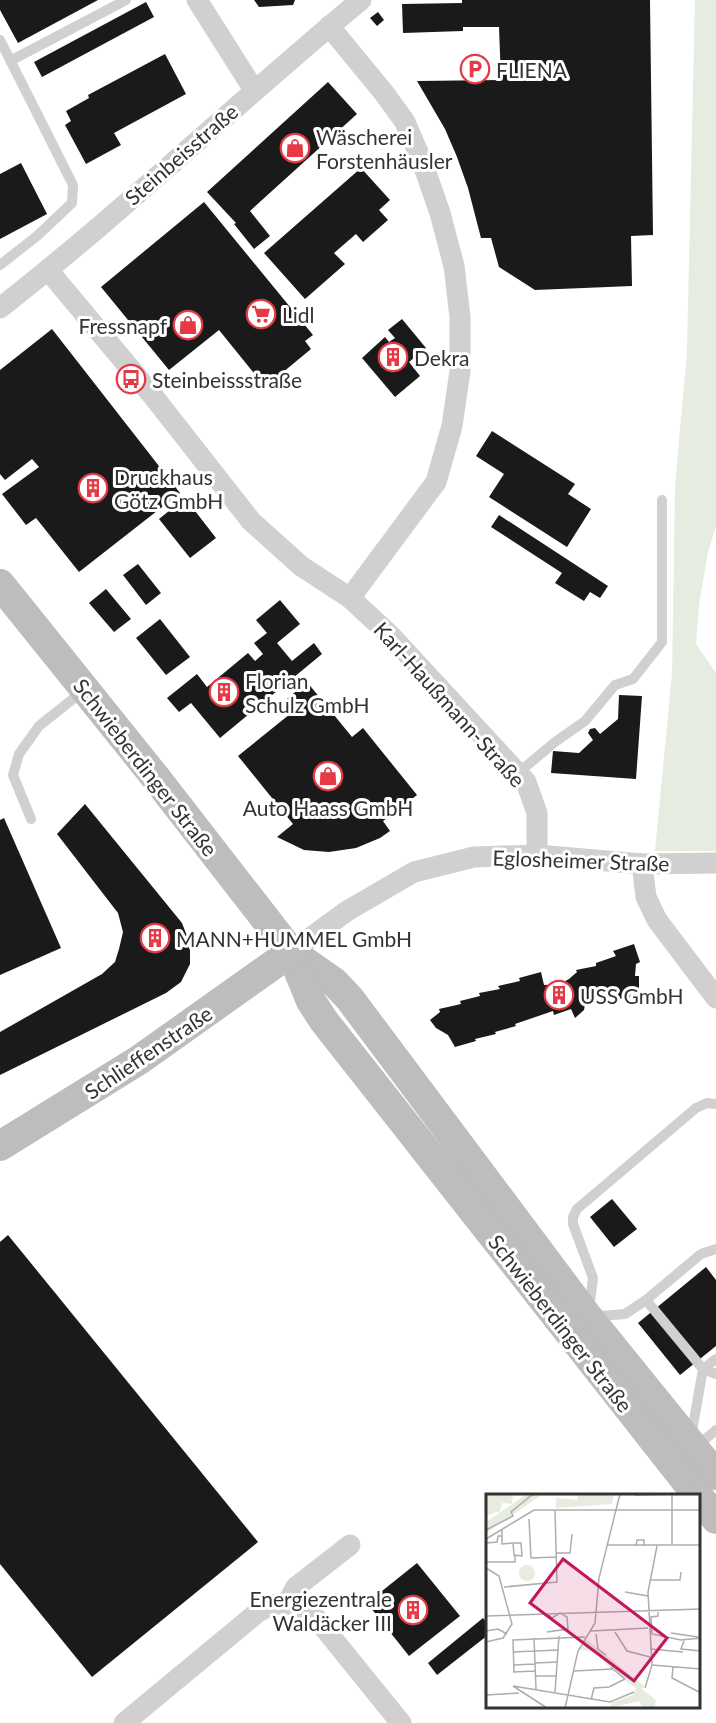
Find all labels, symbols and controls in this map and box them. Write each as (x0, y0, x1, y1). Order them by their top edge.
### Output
parking icon: FLIENA (459, 53, 491, 85)
place label: FLIENA (496, 57, 568, 82)
street label: Steinbeisstraße (120, 98, 242, 210)
place label: Wäscherei Forstenhäusler (316, 124, 453, 173)
shop icon: Wäscherei Forstenhäusler (279, 132, 311, 164)
supermarket icon: Lidl (245, 298, 277, 330)
place label: Lidl (282, 302, 315, 327)
shop icon: Fressnapf (172, 309, 204, 341)
place label: Fressnapf (78, 313, 168, 338)
building icon: Dekra (377, 341, 409, 373)
place label: Dekra (414, 345, 470, 370)
bus stop icon: Steinbeissstraße (115, 363, 147, 395)
place label: Steinbeissstraße (152, 367, 302, 392)
place label: Druckhaus Götz GmbH (114, 464, 223, 513)
building icon: Druckhaus Götz GmbH (77, 472, 109, 504)
street label: Karl-Haußmann-Straße (369, 616, 531, 792)
place label: Florian Schulz GmbH (245, 668, 370, 717)
street label: Schwieberdinger Straße (69, 673, 223, 861)
building icon: Florian Schulz GmbH (208, 676, 240, 708)
shop icon: Auto Haass GmbH (312, 760, 344, 792)
place label: Auto Haass GmbH (243, 795, 413, 820)
street label: Eglosheimer Straße (492, 844, 670, 876)
building icon: MANN+HUMMEL GmbH (139, 922, 171, 954)
place label: MANN+HUMMEL GmbH (176, 926, 412, 951)
building icon: USS GmbH (543, 979, 575, 1011)
place label: USS GmbH (580, 983, 684, 1008)
street label: Schlieffenstraße (80, 1000, 216, 1104)
street label: Schwieberdinger Straße (484, 1229, 638, 1417)
inset map (486, 1494, 701, 1708)
place label: Energiezentrale Waldäcker III (249, 1586, 392, 1635)
building icon: Energiezentrale Waldäcker III (397, 1594, 429, 1626)

